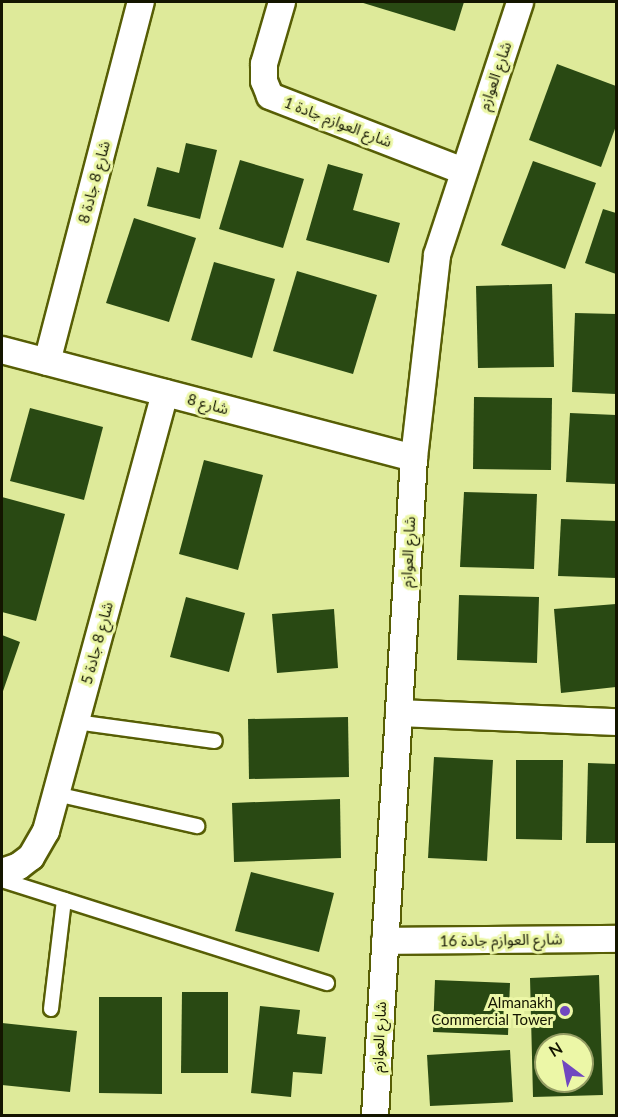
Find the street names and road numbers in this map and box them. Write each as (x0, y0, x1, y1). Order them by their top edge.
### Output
street label: شارع العوازم (475, 39, 515, 113)
street label: شارع العوازم جادة 1 (282, 93, 394, 151)
street label: شارع 8 جادة 8 (74, 139, 114, 225)
street label: شارع 8 (185, 390, 231, 418)
street label: شارع العوازم (397, 516, 419, 588)
street label: شارع 8 جادة 5 (77, 600, 117, 686)
street label: شارع العوازم جادة 16 (440, 930, 562, 950)
street label: شارع العوازم (368, 1001, 390, 1073)

